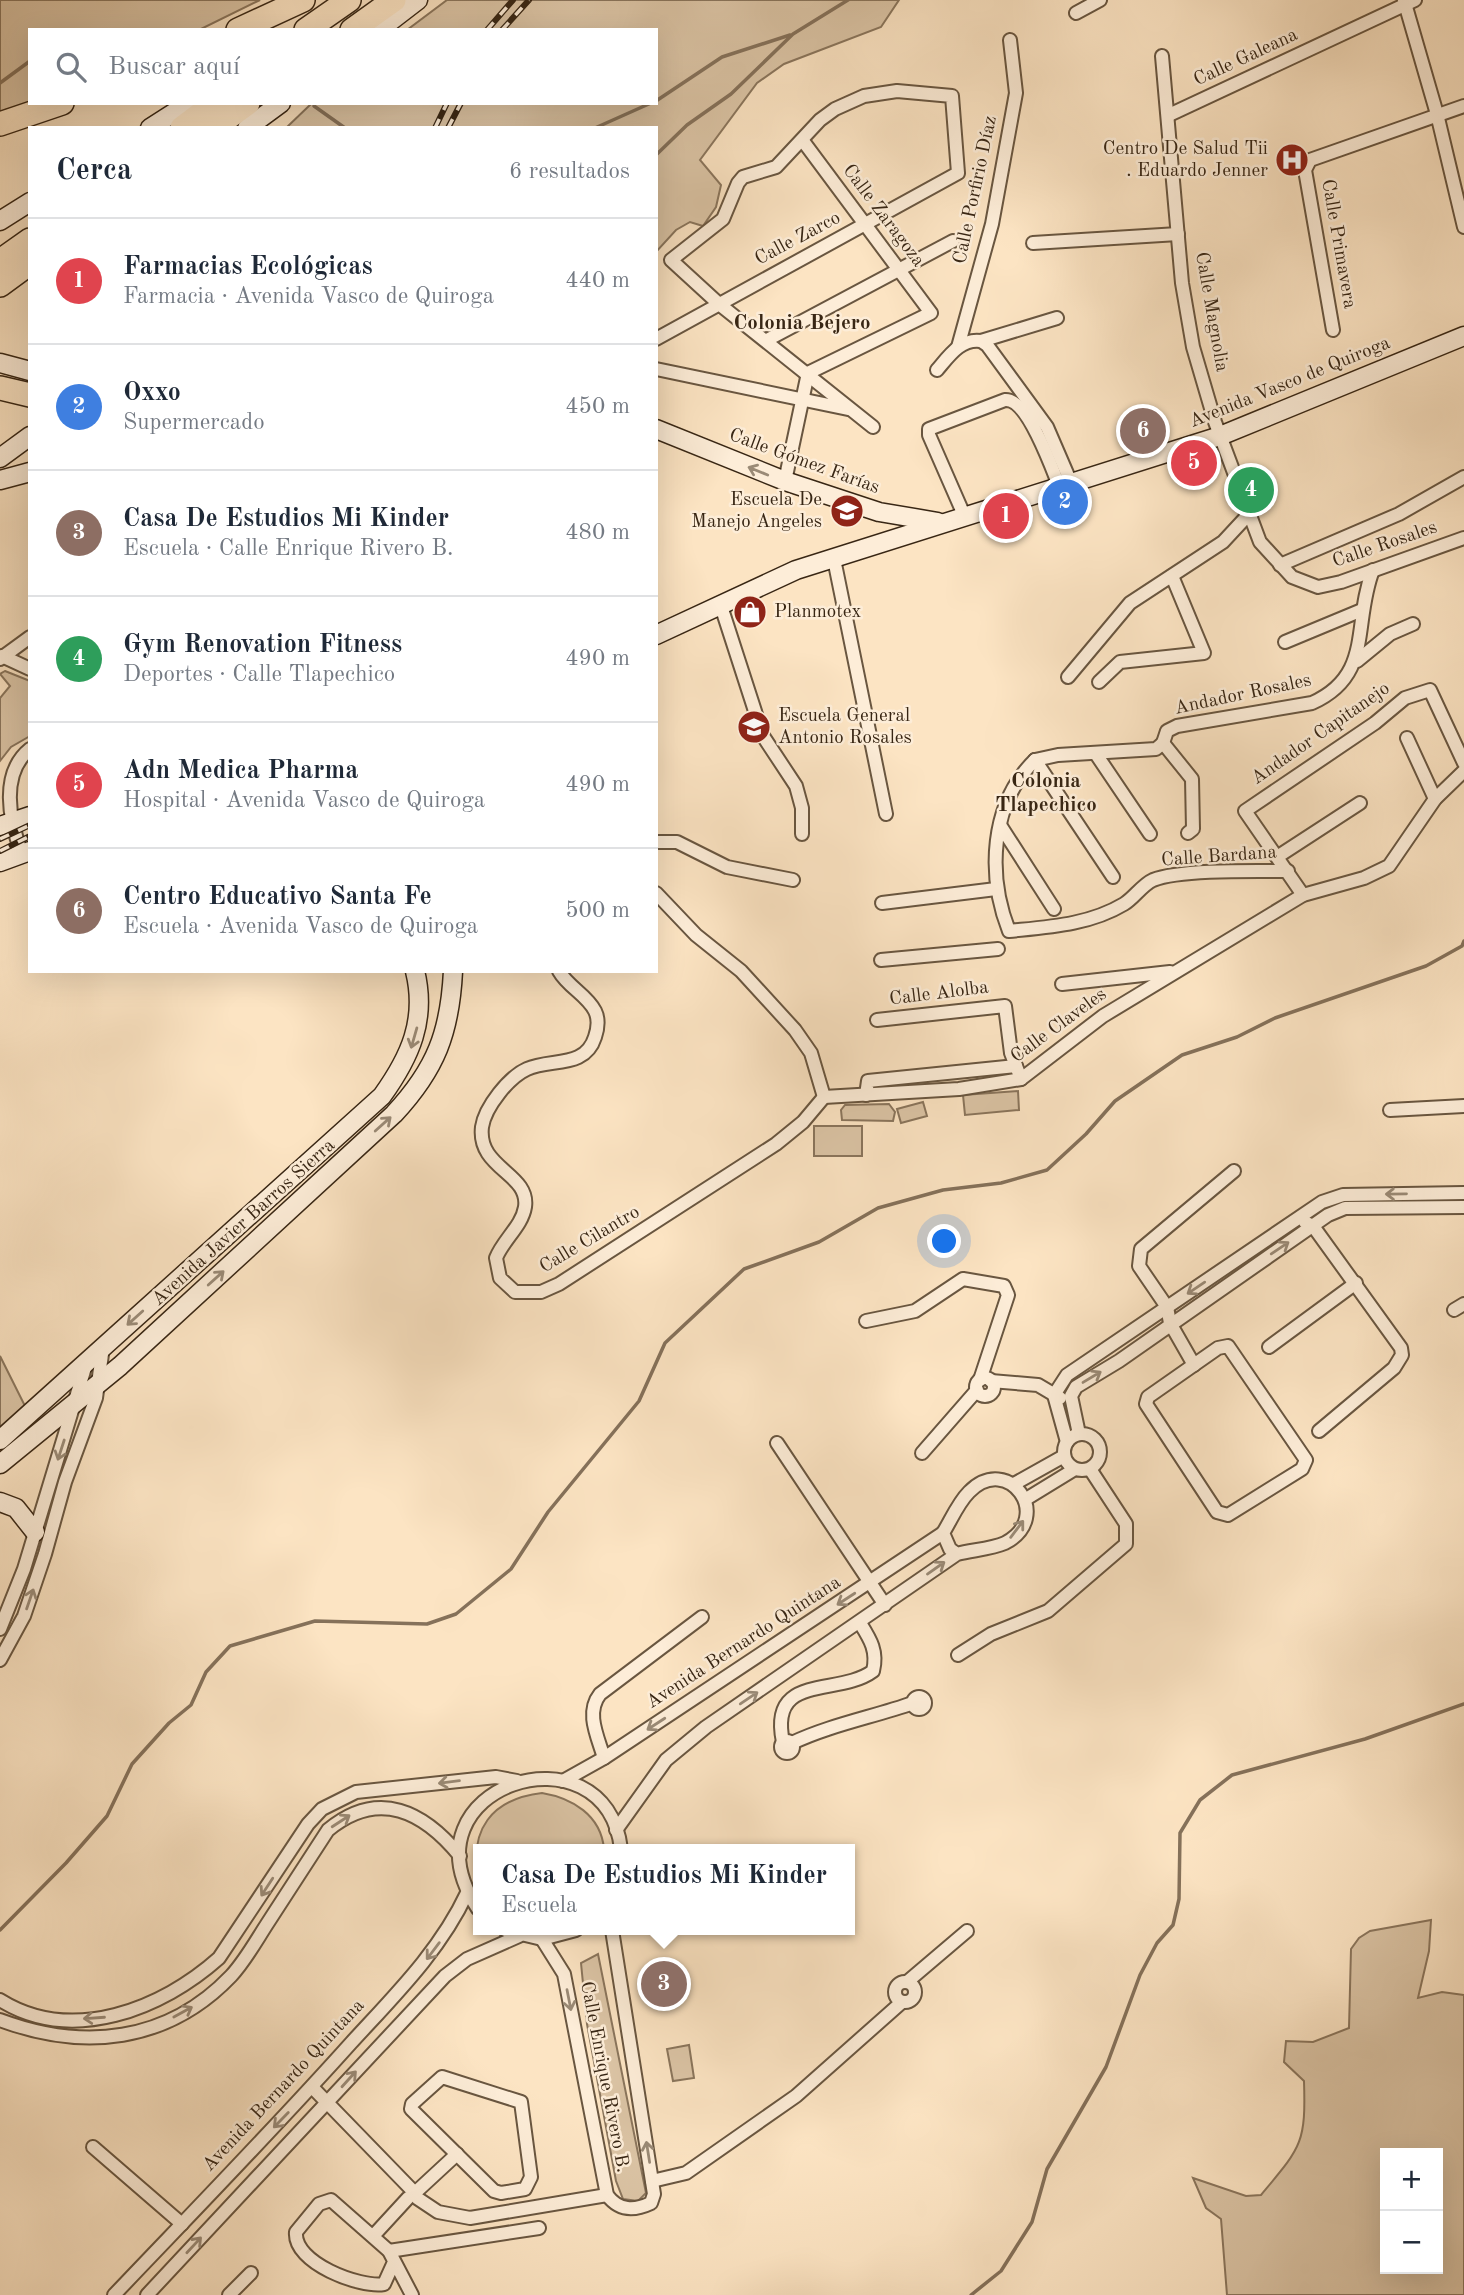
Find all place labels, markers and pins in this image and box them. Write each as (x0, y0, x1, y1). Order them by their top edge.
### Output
place label: Centro De Salud Tii . Eduardo Jenner (1103, 140, 1268, 181)
hospital icon: Centro De Salud Tii . Eduardo Jenner (1273, 141, 1311, 179)
pin: 6 (1120, 405, 1166, 457)
pin: 5 (1171, 437, 1217, 489)
pin: 4 (1228, 464, 1274, 516)
pin: 2 (1042, 476, 1088, 528)
pin: 1 (983, 490, 1029, 542)
place label: Escuela De Manejo Angeles (691, 491, 822, 532)
school or university icon: Escuela De Manejo Angeles (828, 492, 866, 530)
shop icon: Planmotex (731, 593, 769, 631)
place label: Planmotex (774, 603, 862, 622)
place label: Escuela General Antonio Rosales (778, 707, 912, 748)
school or university icon: Escuela General Antonio Rosales (735, 708, 773, 746)
pin: 3 (641, 1958, 687, 2010)

